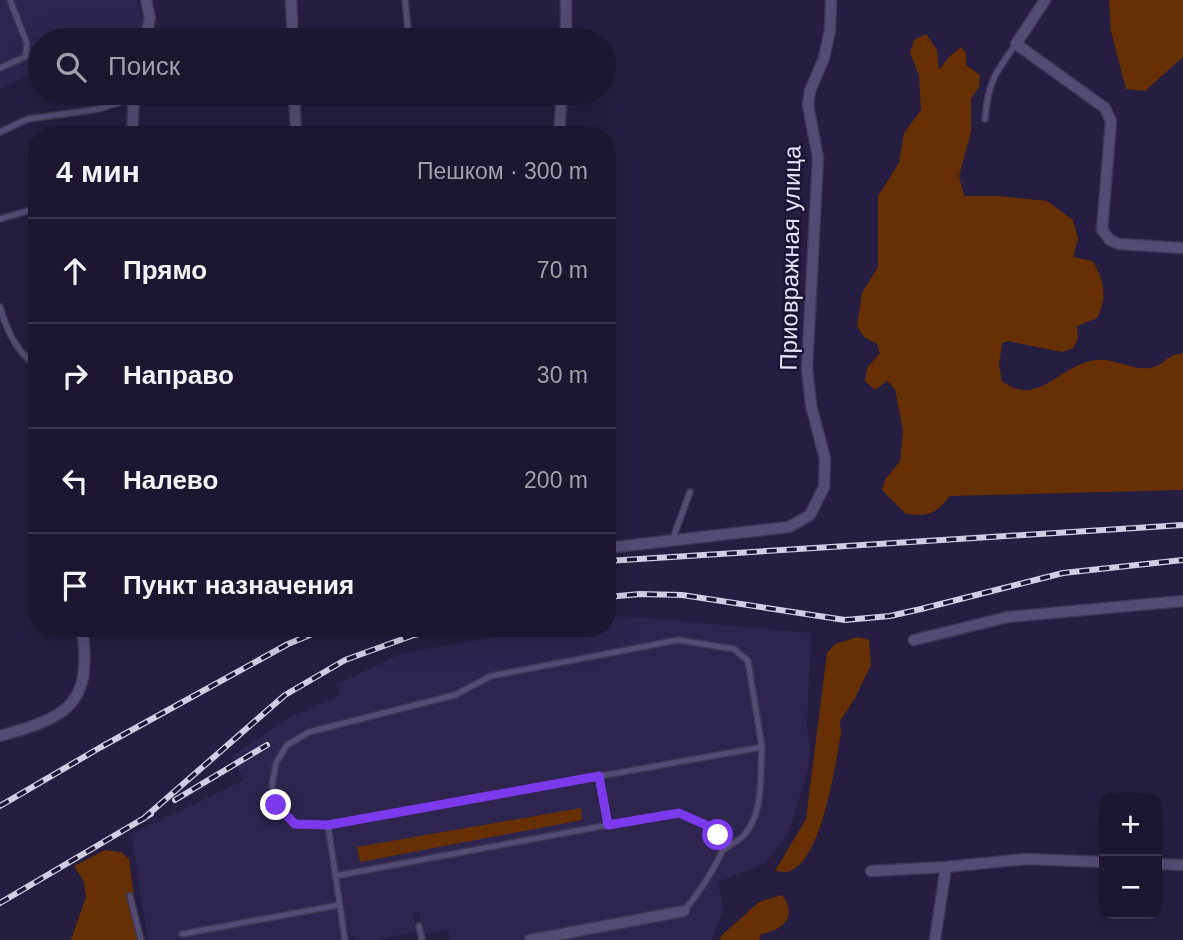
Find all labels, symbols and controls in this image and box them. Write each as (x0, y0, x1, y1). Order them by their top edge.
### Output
search box (28, 28, 616, 105)
icon: search (52, 48, 90, 86)
text: Поиск (108, 51, 180, 81)
street label: Приовражная улица (775, 145, 805, 371)
text: 4 мин (56, 155, 140, 188)
text: Пешком · 300 m (417, 158, 588, 184)
icon: ahead (56, 252, 94, 290)
text: Прямо (123, 255, 207, 285)
text: 70 m (537, 257, 588, 283)
icon: right (56, 357, 94, 395)
text: Направо (123, 360, 234, 390)
text: 30 m (537, 362, 588, 388)
icon: left (56, 462, 94, 500)
text: Налево (123, 465, 218, 495)
text: 200 m (524, 467, 588, 493)
icon: arrive (56, 567, 94, 605)
text: Пункт назначения (123, 570, 354, 600)
route end (260, 789, 291, 820)
map controls (1099, 793, 1162, 919)
button: + (1099, 793, 1162, 856)
route start (702, 819, 733, 850)
button: − (1099, 856, 1162, 919)

